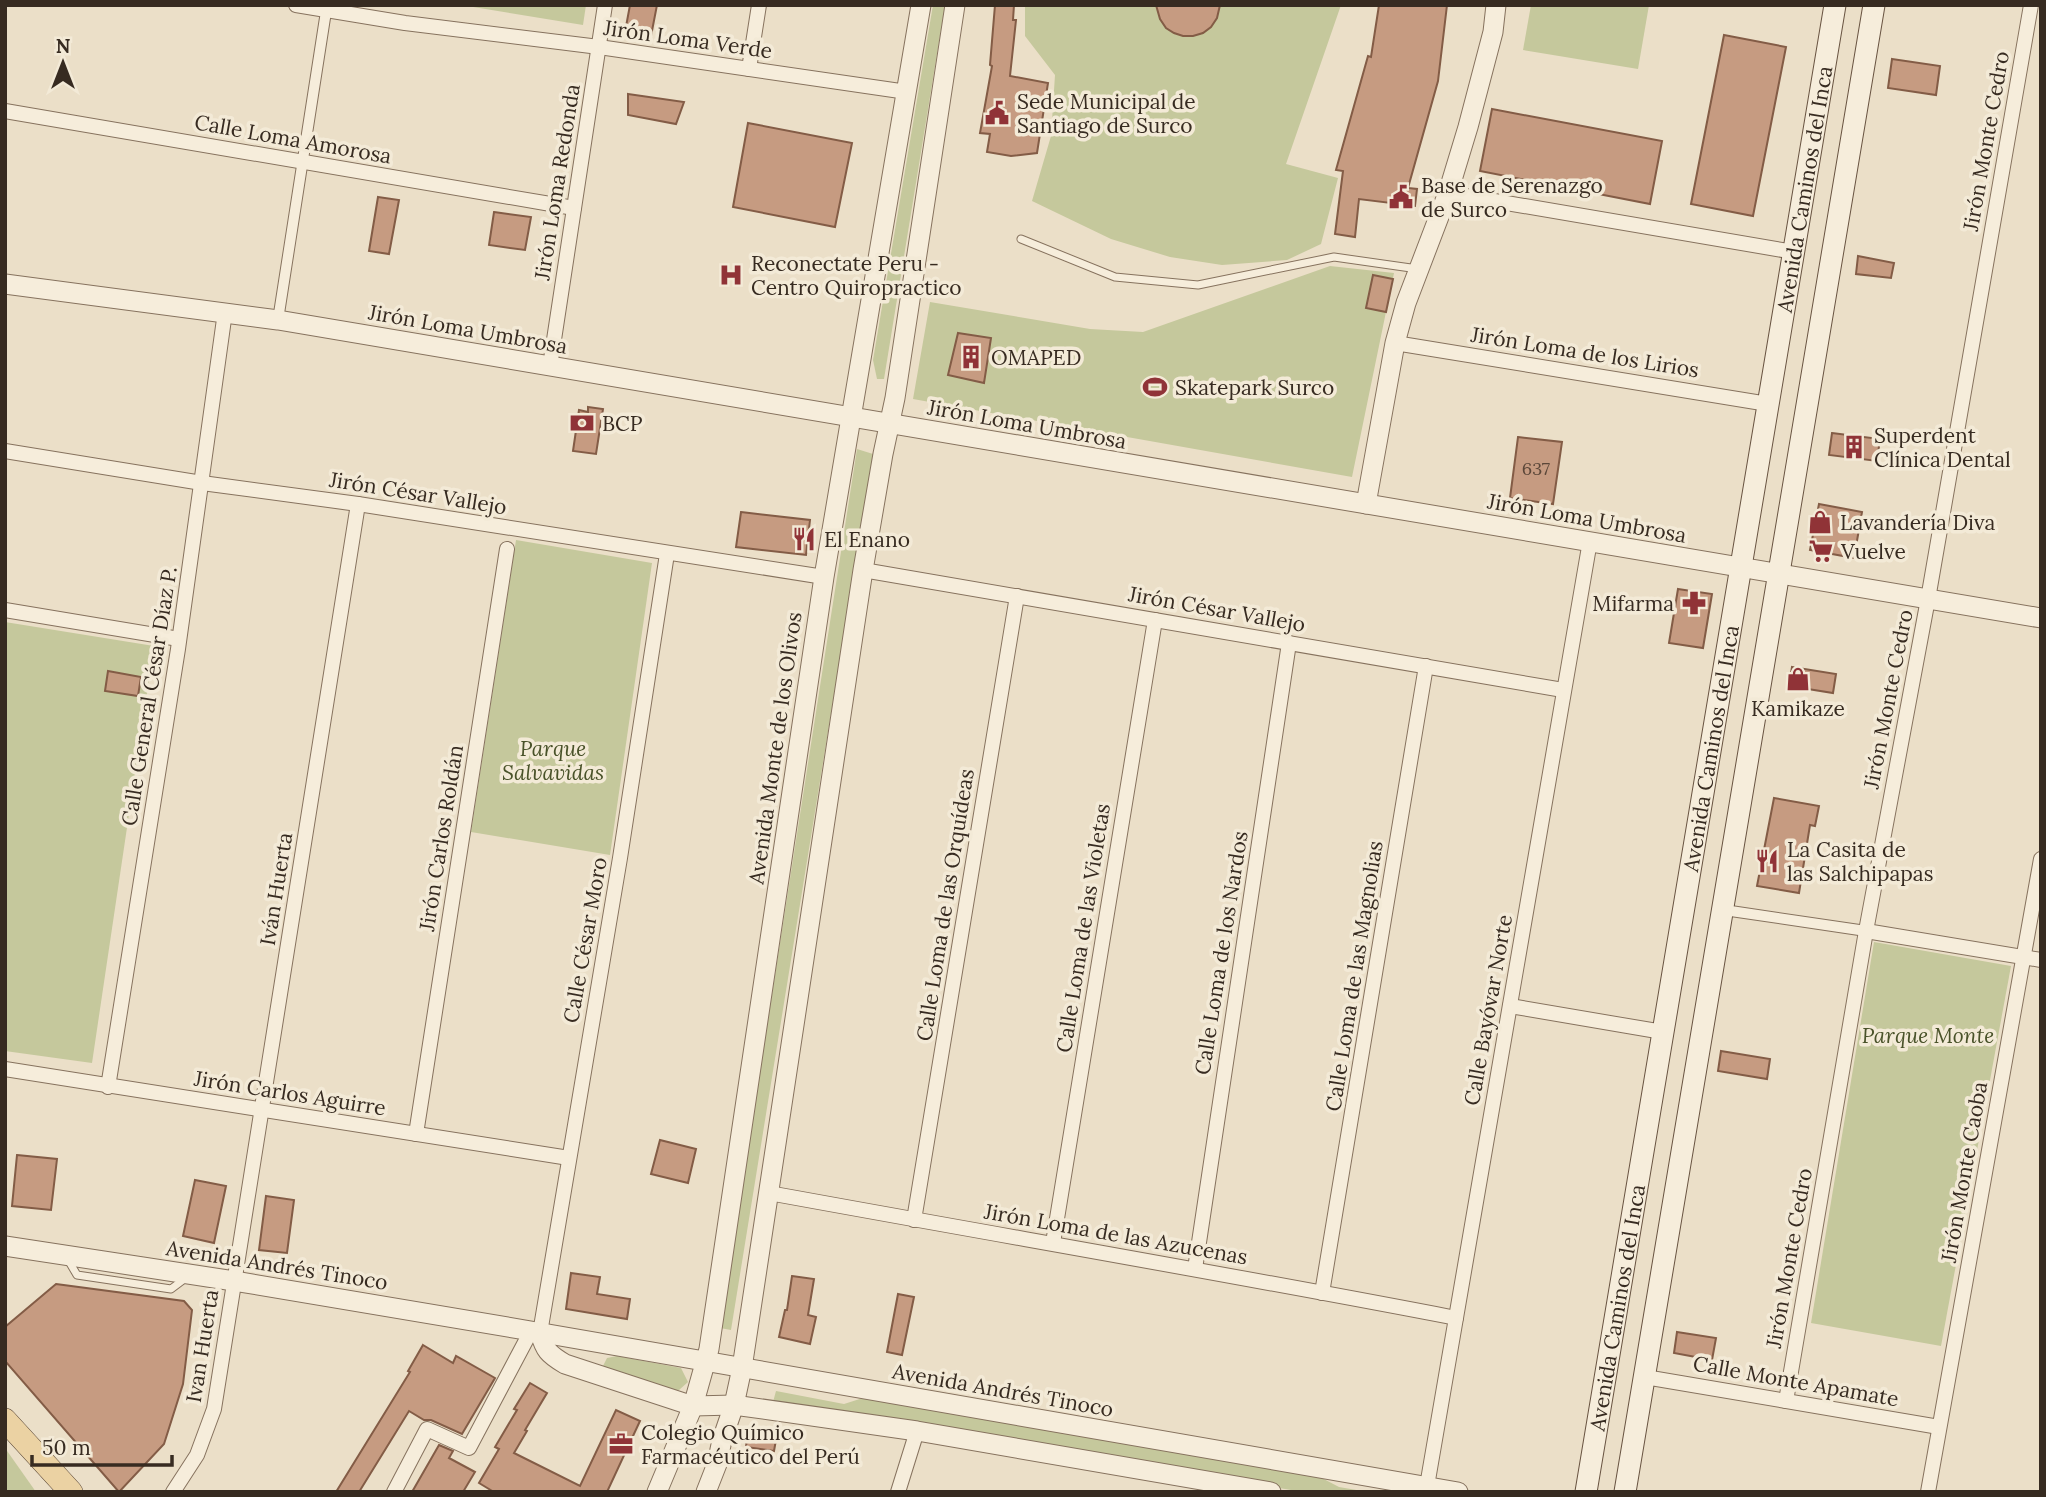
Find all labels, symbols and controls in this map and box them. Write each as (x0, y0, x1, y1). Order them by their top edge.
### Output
street label: Jirón Loma Verde (601, 14, 774, 64)
north arrow (28, 28, 98, 98)
text: N (56, 34, 71, 58)
street label: Jirón Monte Cedro (1957, 49, 2015, 234)
street label: Avenida Caminos del Inca (1770, 64, 1838, 315)
street label: Jirón Loma Redonda (528, 82, 586, 283)
place label: Sede Municipal de Santiago de Surco (1017, 88, 1196, 139)
public building icon: Sede Municipal de Santiago de Surco (983, 99, 1011, 127)
street label: Calle Loma Amorosa (192, 108, 394, 170)
place label: Base de Serenazgo de Surco (1421, 172, 1603, 223)
public building icon: Base de Serenazgo de Surco (1387, 183, 1415, 211)
place label: Reconectate Peru - Centro Quiropractico (751, 250, 962, 301)
hospital icon: Reconectate Peru - Centro Quiropractico (717, 261, 745, 289)
street label: Jirón Loma Umbrosa (366, 298, 570, 360)
street label: Jirón Loma de los Lirios (1468, 320, 1701, 383)
building icon: OMAPED (957, 343, 985, 371)
place label: OMAPED (991, 344, 1081, 371)
sports icon: Skatepark Surco (1141, 373, 1169, 401)
place label: Skatepark Surco (1175, 374, 1334, 401)
street label: Jirón Loma Umbrosa (925, 393, 1129, 455)
bank icon: BCP (568, 409, 596, 437)
place label: BCP (602, 410, 643, 437)
place label: Superdent Clínica Dental (1874, 422, 2011, 473)
building icon: Superdent Clínica Dental (1840, 433, 1868, 461)
house number: 637 (1522, 457, 1550, 480)
street label: Jirón César Vallejo (326, 466, 509, 520)
street label: Jirón Loma Umbrosa (1485, 487, 1689, 549)
shop icon: Lavandería Diva (1806, 508, 1834, 536)
place label: Lavandería Diva (1840, 509, 1995, 536)
restaurant icon: El Enano (790, 525, 818, 553)
place label: El Enano (824, 526, 910, 553)
supermarket icon: Vuelve (1807, 537, 1835, 565)
place label: Vuelve (1840, 538, 1906, 565)
street label: Calle General César Díaz P. (115, 564, 183, 828)
street label: Jirón César Vallejo (1125, 580, 1308, 638)
pharmacy icon: Mifarma (1680, 589, 1708, 617)
place label: Mifarma (1592, 590, 1674, 617)
street label: Jirón Monte Cedro (1857, 607, 1919, 792)
street label: Avenida Monte de los Olivos (742, 610, 807, 887)
street label: Avenida Caminos del Inca (1676, 623, 1744, 875)
shop icon: Kamikaze (1784, 665, 1812, 693)
place label: Kamikaze (1751, 695, 1845, 722)
park label: Parque Salvavidas (502, 735, 604, 786)
street label: Jirón Carlos Roldán (413, 743, 469, 934)
street label: Calle Loma de las Orquídeas (910, 767, 980, 1043)
street label: Calle Loma de las Violetas (1050, 802, 1116, 1054)
street label: Calle Loma de los Nardos (1188, 829, 1254, 1077)
street label: Iván Huerta (254, 830, 298, 948)
place label: La Casita de las Salchipapas (1787, 836, 1933, 887)
street label: Calle Loma de las Magnolias (1319, 839, 1389, 1113)
restaurant icon: La Casita de las Salchipapas (1753, 847, 1781, 875)
street label: Calle César Moro (557, 855, 613, 1025)
street label: Calle Bayóvar Norte (1458, 912, 1518, 1108)
park label: Parque Monte (1862, 1022, 1994, 1049)
street label: Jirón Carlos Aguirre (191, 1064, 388, 1121)
street label: Jirón Monte Caoba (1935, 1079, 1993, 1265)
street label: Jirón Monte Cedro (1760, 1166, 1818, 1351)
street label: Avenida Caminos del Inca (1583, 1182, 1651, 1434)
street label: Jirón Loma de las Azucenas (981, 1197, 1250, 1270)
street label: Avenida Andrés Tinoco (163, 1234, 390, 1296)
street label: Ivan Huerta (180, 1287, 224, 1405)
street label: Calle Monte Apamate (1691, 1350, 1901, 1412)
street label: Avenida Andrés Tinoco (889, 1357, 1116, 1423)
place label: Colegio Químico Farmacéutico del Perú (641, 1419, 860, 1470)
scale bar (32, 1424, 172, 1468)
office icon: Colegio Químico Farmacéutico del Perú (607, 1430, 635, 1458)
text: 50 m (42, 1434, 91, 1461)

